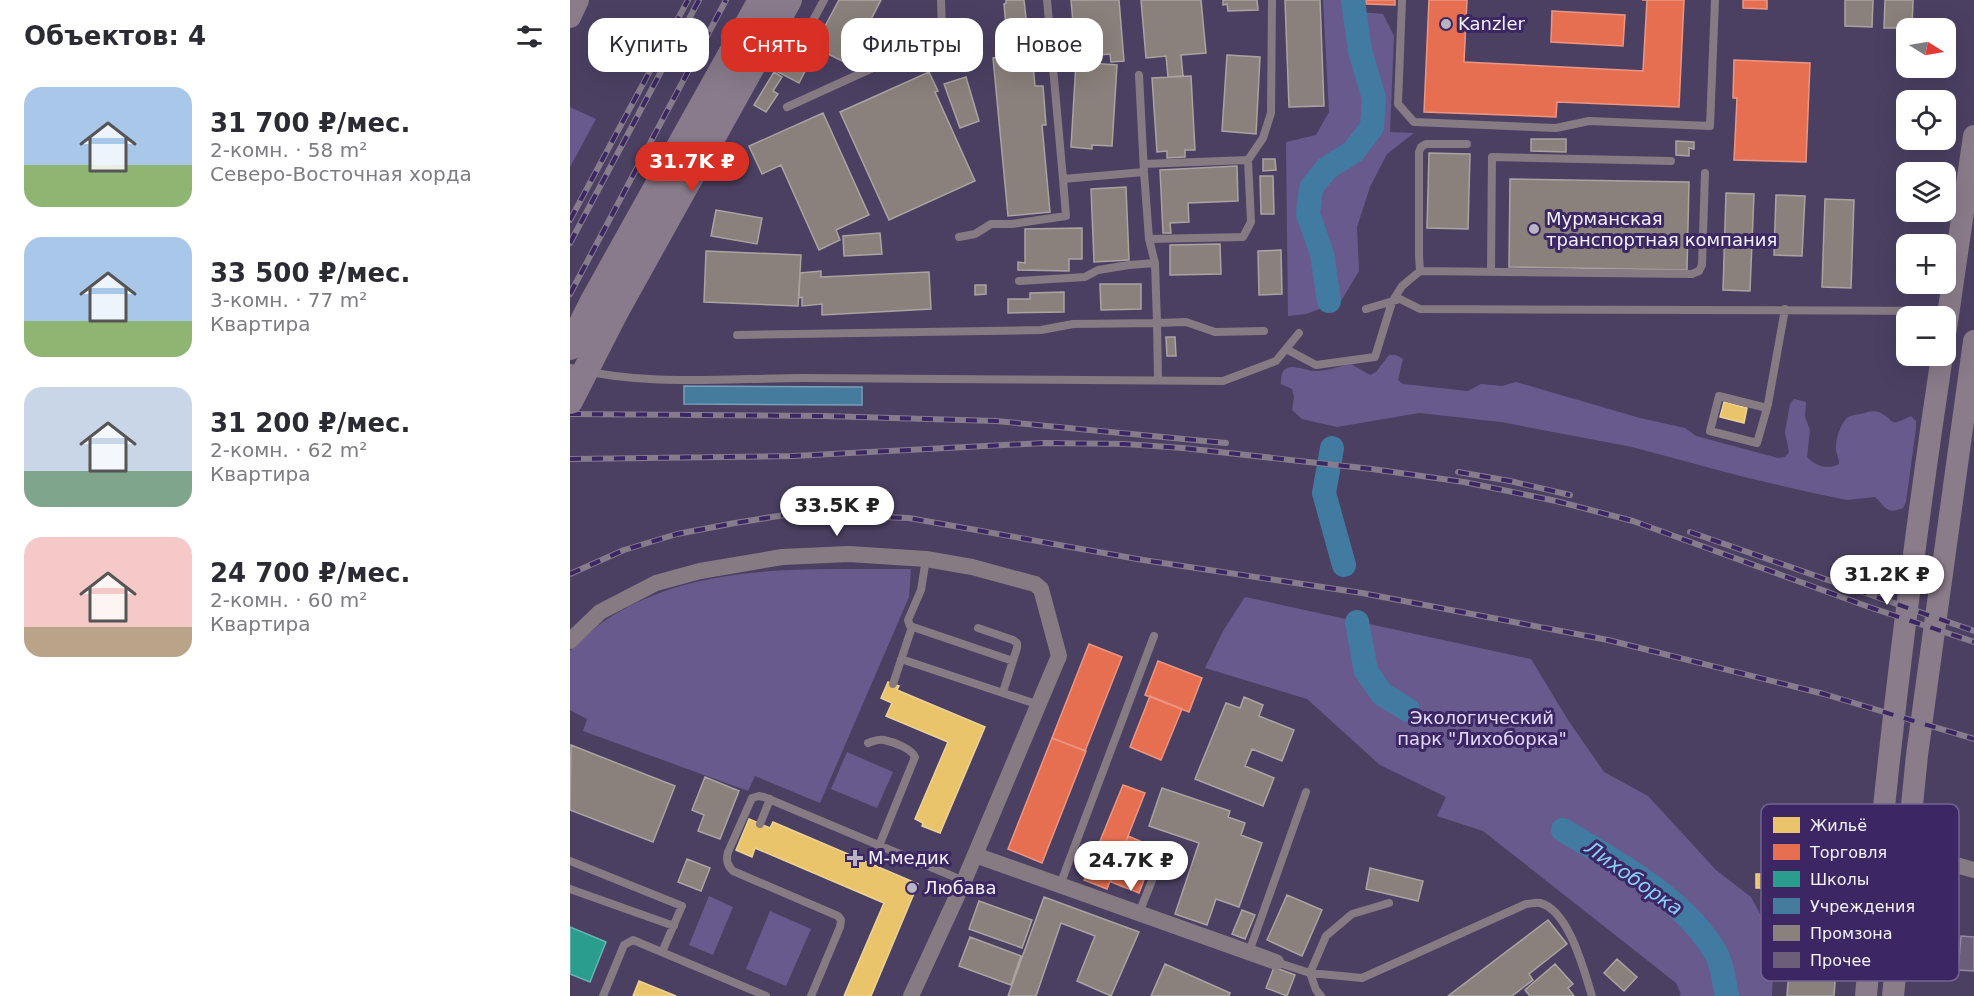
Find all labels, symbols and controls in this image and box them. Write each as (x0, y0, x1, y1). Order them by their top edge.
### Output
place label: Kanzler (1458, 13, 1525, 34)
marker: Kanzler (1439, 17, 1453, 31)
chip: Купить (588, 18, 709, 72)
chip: Снять (721, 18, 829, 72)
chip: Фильтры (841, 18, 983, 72)
chip: Новое (995, 18, 1103, 72)
north arrow (1896, 18, 1956, 78)
map controls (1896, 18, 1956, 366)
icon: filters (513, 20, 546, 53)
text: Объектов: 4 (24, 21, 206, 51)
button: locate (1896, 90, 1956, 150)
text: 31 700 ₽/мес. (210, 108, 410, 138)
icon: home (72, 111, 144, 183)
text: 2-комн. · 58 m² (210, 138, 367, 162)
pin: 31.7K ₽ (637, 142, 747, 193)
text: 31.7K ₽ (649, 149, 735, 173)
text: Северо-Восточная хорда (210, 162, 472, 186)
button: layers (1896, 162, 1956, 222)
place label: Мурманская транспортная компания (1546, 208, 1777, 250)
marker: Мурманская транспортная компания (1527, 222, 1541, 236)
button: + (1896, 234, 1956, 294)
text: 33 500 ₽/мес. (210, 258, 410, 288)
icon: home (72, 261, 144, 333)
text: 3-комн. · 77 m² (210, 288, 367, 312)
button: − (1896, 306, 1956, 366)
text: Квартира (210, 312, 311, 336)
text: 31 200 ₽/мес. (210, 408, 410, 438)
icon: home (72, 411, 144, 483)
text: 2-комн. · 62 m² (210, 438, 367, 462)
text: Квартира (210, 462, 311, 486)
pin: 33.5K ₽ (782, 486, 892, 537)
text: 33.5K ₽ (794, 493, 880, 517)
pin: 31.2K ₽ (1832, 555, 1942, 606)
text: 24 700 ₽/мес. (210, 558, 410, 588)
icon: home (72, 561, 144, 633)
text: 31.2K ₽ (1844, 562, 1930, 586)
text: 2-комн. · 60 m² (210, 588, 367, 612)
text: Квартира (210, 612, 311, 636)
park label: Экологический парк "Лихоборка" (1397, 707, 1567, 749)
legend (1761, 804, 1959, 981)
text: Жильё (1810, 816, 1867, 835)
water label: Лихоборка (1580, 835, 1687, 920)
pin: 24.7K ₽ (1076, 841, 1186, 892)
text: Торговля (1809, 843, 1887, 862)
place label: М-медик (868, 847, 950, 868)
text: 24.7K ₽ (1088, 848, 1174, 872)
marker: М-медик (846, 849, 864, 867)
text: Школы (1810, 870, 1869, 889)
place label: Любава (924, 877, 996, 898)
marker: Любава (905, 881, 919, 895)
text: Учреждения (1810, 897, 1915, 916)
text: Промзона (1810, 924, 1893, 943)
text: Прочее (1810, 951, 1871, 970)

